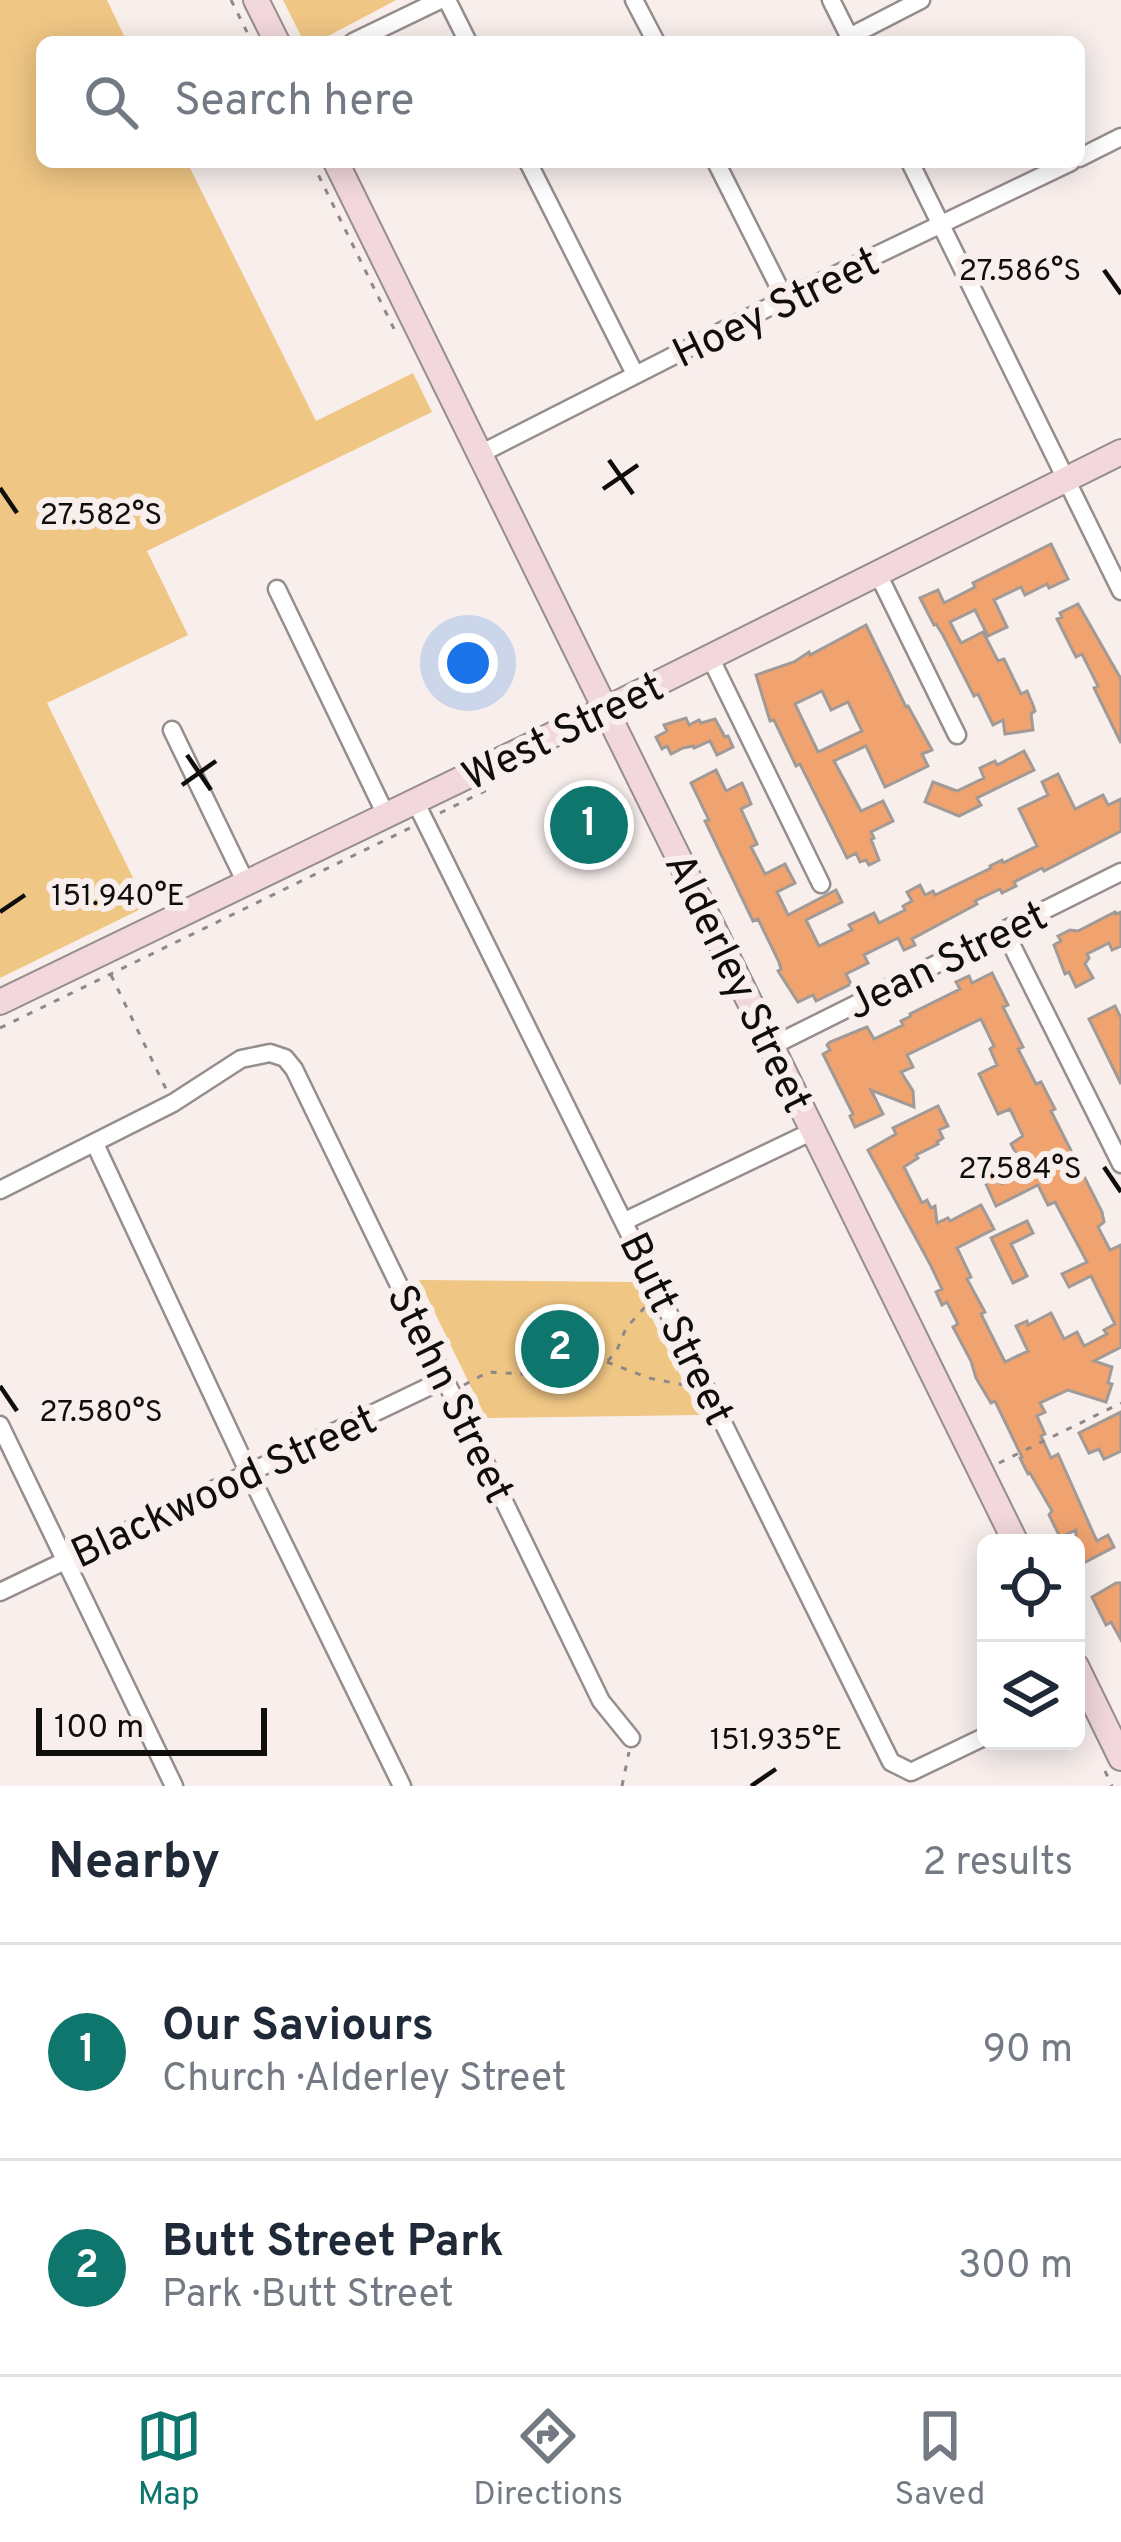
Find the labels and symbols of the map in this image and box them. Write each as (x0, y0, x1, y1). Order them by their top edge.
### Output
street label: Hoey Street (665, 237, 889, 383)
text: 27.586°S (959, 254, 1081, 291)
text: 27.582°S (40, 498, 162, 535)
your location (438, 633, 498, 693)
street label: West Street (455, 663, 673, 805)
pin: 1 (550, 780, 628, 870)
street label: Alderley Street (650, 845, 822, 1123)
text: 151.940°E (51, 879, 185, 916)
street label: Jean Street (839, 892, 1057, 1034)
text: 27.584°S (958, 1152, 1082, 1189)
street label: Butt Street (605, 1225, 743, 1435)
street label: Stehn Street (372, 1277, 524, 1513)
pin: 2 (521, 1304, 599, 1394)
text: 27.580°S (39, 1395, 163, 1432)
street label: Blackwood Street (64, 1395, 386, 1583)
scale bar (36, 1702, 267, 1755)
text: 151.935°E (710, 1723, 842, 1760)

